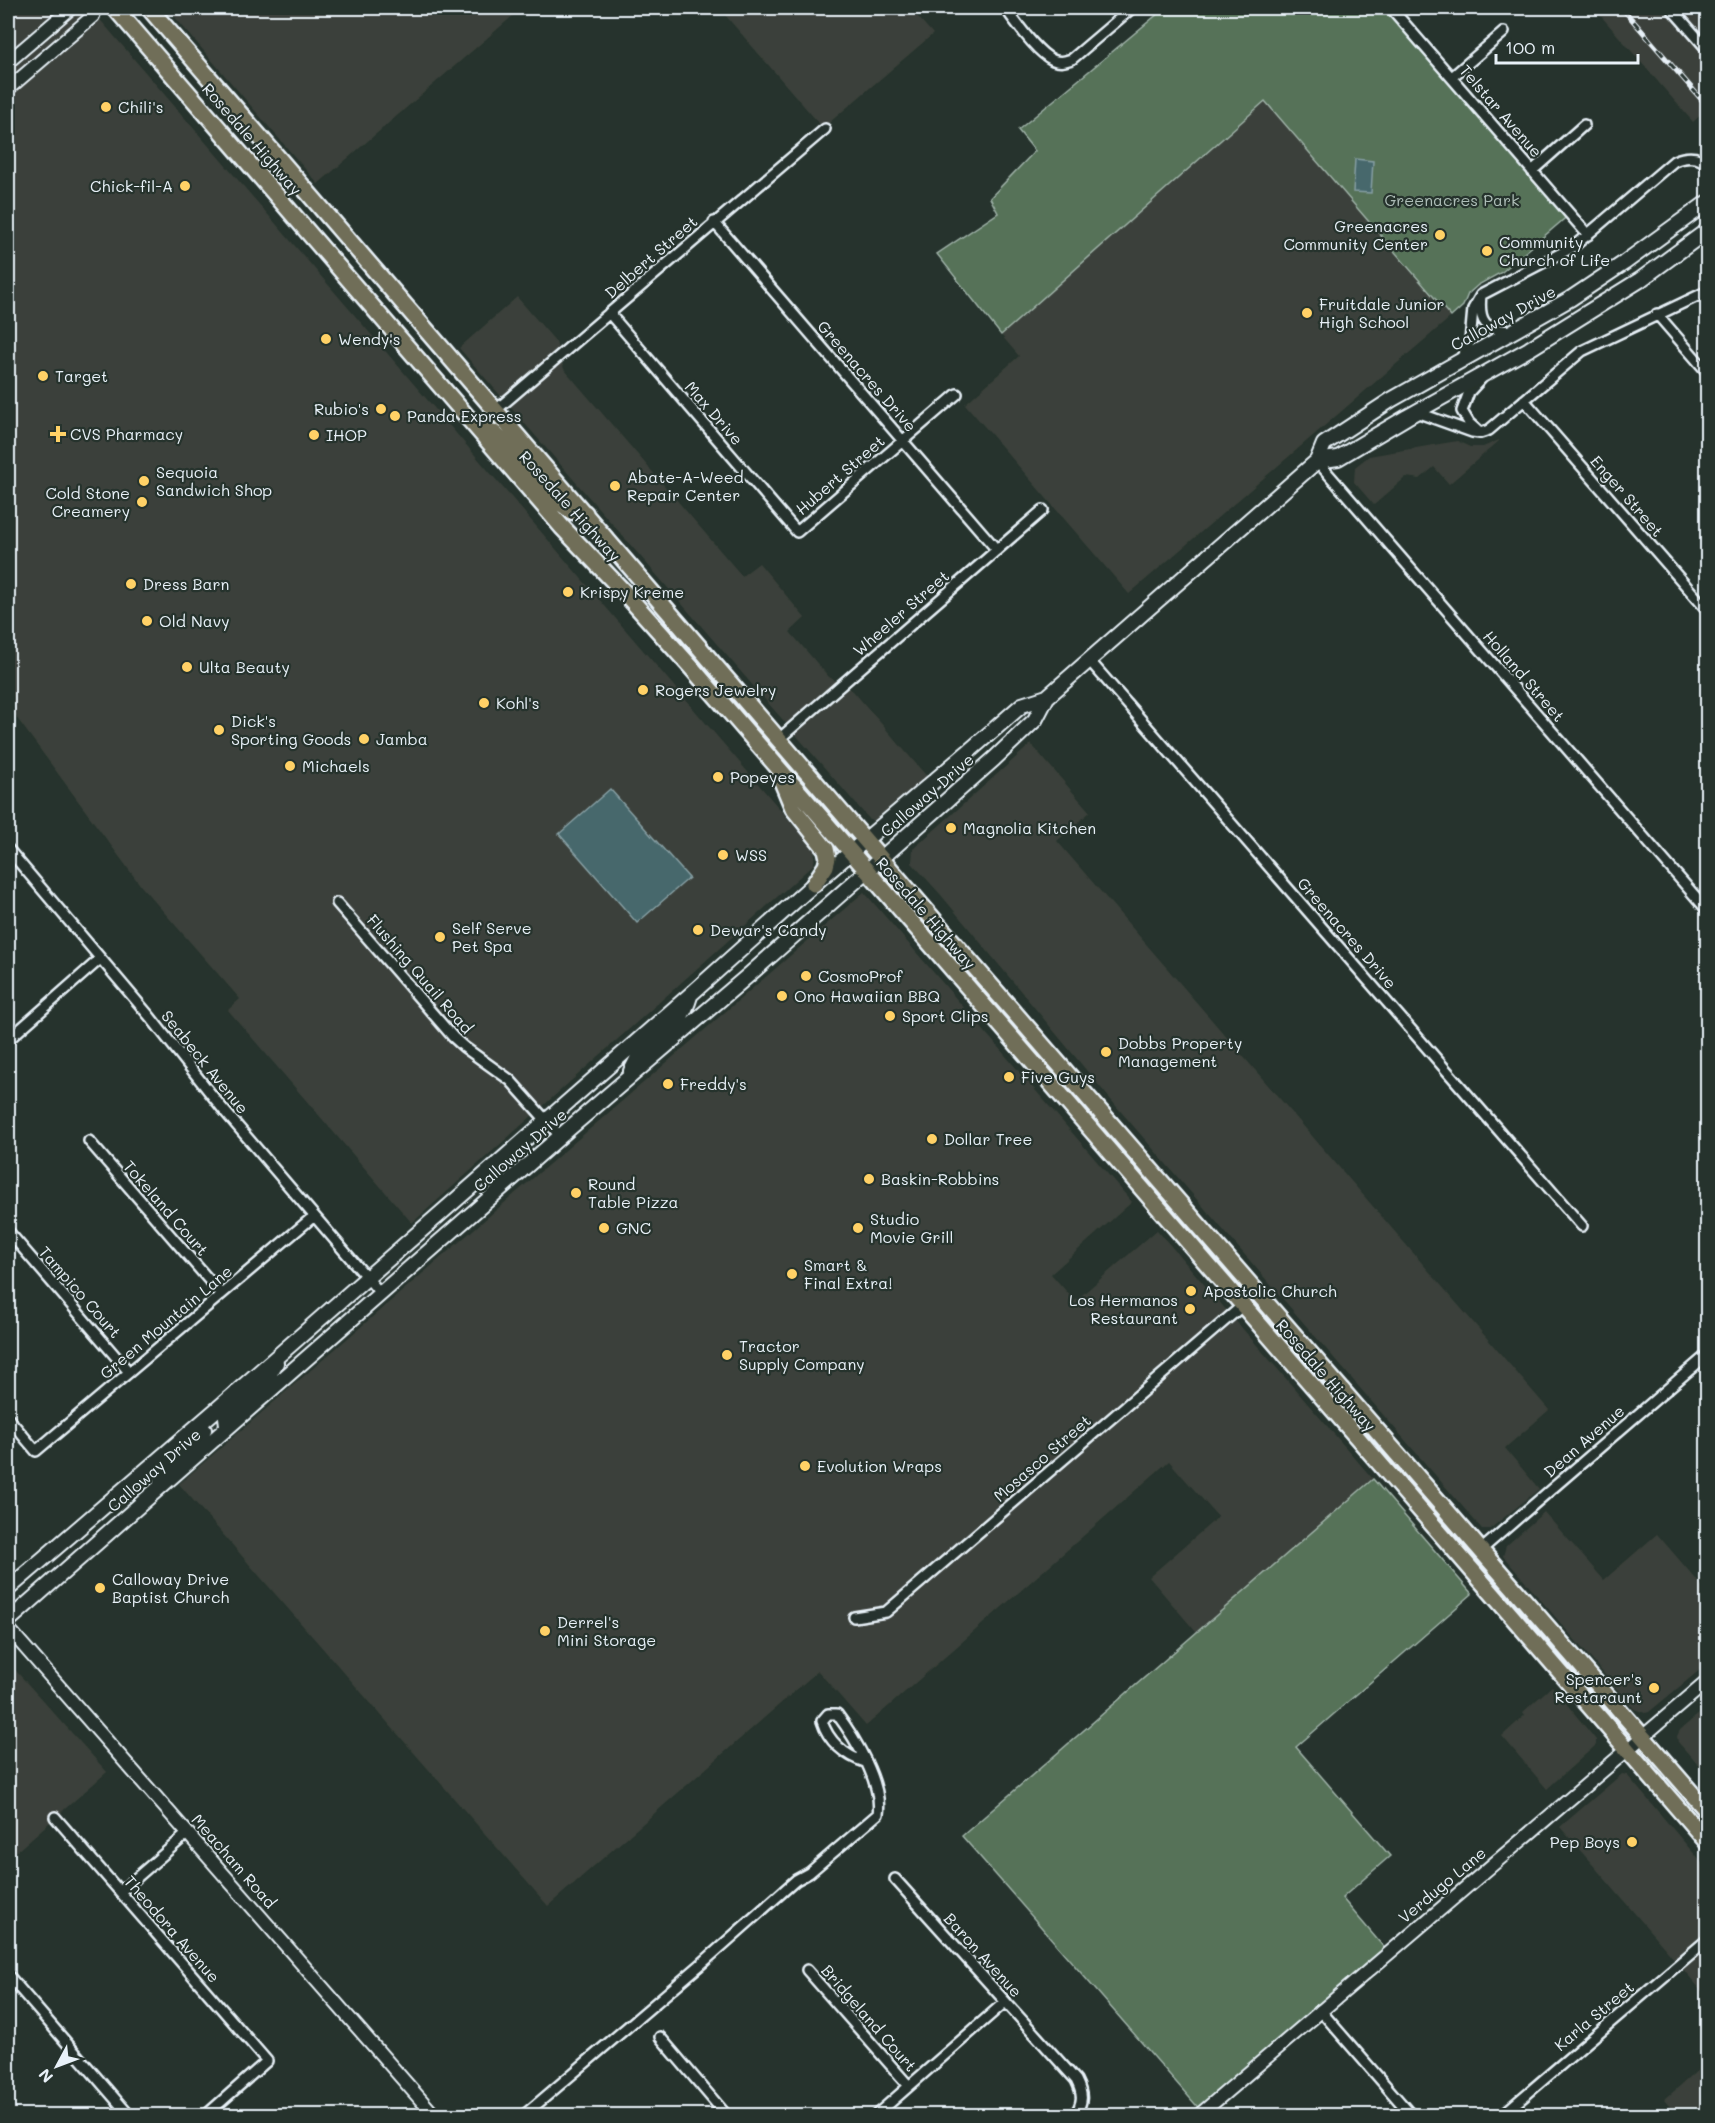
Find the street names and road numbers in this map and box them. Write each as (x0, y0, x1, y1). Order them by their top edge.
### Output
street label: Telstar Avenue (1455, 60, 1547, 161)
street label: Rosedale Highway (198, 78, 307, 199)
street label: Delbert Street (600, 211, 701, 303)
street label: Calloway Drive (1446, 280, 1559, 355)
street label: Greenacres Drive (813, 316, 922, 436)
street label: Max Drive (681, 376, 748, 449)
street label: Hubert Street (791, 430, 889, 519)
street label: Rosedale Highway (515, 446, 626, 565)
street label: Enger Street (1586, 451, 1669, 541)
street label: Wheeler Street (848, 565, 953, 660)
street label: Holland Street (1479, 626, 1570, 726)
street label: Calloway Drive (876, 748, 978, 841)
street label: Rosedale Highway (872, 852, 981, 973)
street label: Greenacres Drive (1293, 873, 1402, 993)
street label: Flushing Quail Road (363, 910, 478, 1038)
street label: Seabeck Avenue (157, 1006, 254, 1118)
street label: Calloway Drive (469, 1103, 571, 1196)
street label: Tokeland Court (119, 1156, 214, 1260)
street label: Tampico Court (35, 1241, 126, 1342)
street label: Green Mountain Lane (95, 1260, 236, 1383)
street label: Rosedale Highway (1272, 1314, 1381, 1435)
street label: Dean Avenue (1539, 1400, 1628, 1481)
street label: Mosasco Street (988, 1409, 1095, 1506)
street label: Calloway Drive (103, 1423, 205, 1516)
street label: Meacham Road (187, 1809, 281, 1912)
street label: Verdugo Lane (1393, 1842, 1490, 1927)
street label: Theodora Avenue (120, 1871, 225, 1987)
street label: Baron Avenue (940, 1908, 1027, 2001)
street label: Bridgeland Court (817, 1960, 922, 2076)
street label: Karla Street (1549, 1976, 1638, 2055)

